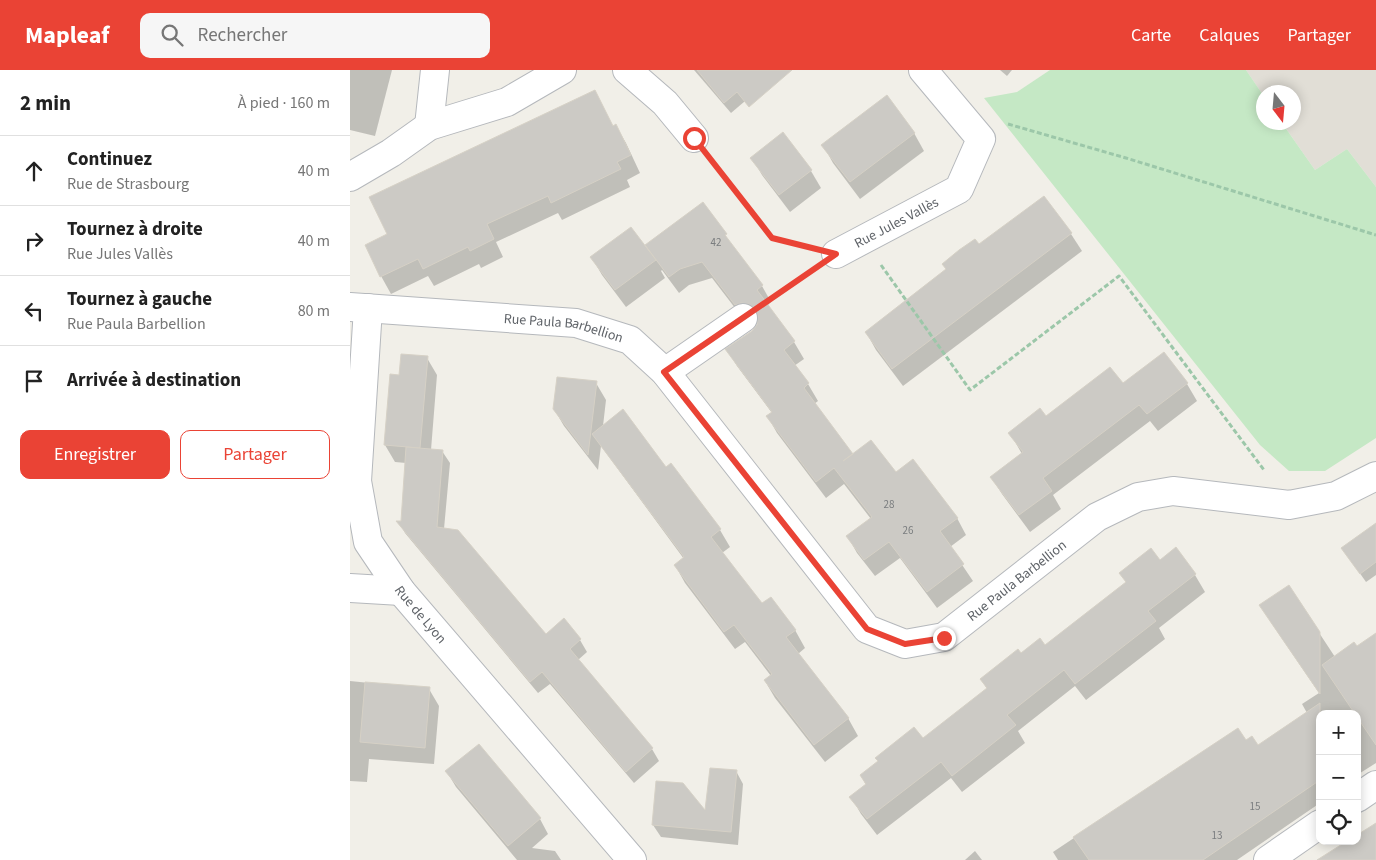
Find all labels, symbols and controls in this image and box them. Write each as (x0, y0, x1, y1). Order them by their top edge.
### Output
search box (140, 13, 490, 58)
text: Mapleaf (25, 18, 110, 53)
icon: search (158, 21, 186, 49)
text: Rechercher (198, 22, 287, 49)
text: Carte (1131, 23, 1171, 48)
text: Calques (1199, 23, 1259, 48)
text: Partager (1287, 23, 1351, 48)
north arrow (1256, 85, 1301, 130)
text: 2 min (20, 88, 71, 118)
text: À pied · 160 m (238, 92, 330, 114)
route start (683, 127, 706, 150)
text: Continuez (67, 146, 152, 173)
icon: ahead (20, 157, 48, 185)
text: 40 m (298, 160, 330, 182)
text: Rue de Strasbourg (67, 173, 189, 195)
street label: Rue Jules Vallès (851, 193, 942, 254)
text: Tournez à droite (67, 216, 203, 243)
icon: right (20, 227, 48, 255)
text: 40 m (298, 230, 330, 252)
house number: 42 (711, 235, 721, 250)
text: Rue Jules Vallès (67, 243, 173, 265)
text: Tournez à gauche (67, 286, 212, 313)
icon: left (20, 297, 48, 325)
text: 80 m (298, 300, 330, 322)
street label: Rue Paula Barbellion (503, 309, 626, 348)
text: Rue Paula Barbellion (67, 313, 206, 335)
icon: arrive (20, 367, 48, 395)
text: Arrivée à destination (67, 367, 241, 394)
button: Enregistrer (20, 430, 170, 479)
button: Partager (180, 430, 330, 479)
house number: 28 (884, 497, 895, 512)
house number: 26 (903, 523, 914, 538)
street label: Rue Paula Barbellion (963, 536, 1071, 626)
street label: Rue de Lyon (389, 582, 451, 648)
route end (933, 627, 956, 650)
map controls (1316, 710, 1361, 845)
button: + (1316, 710, 1361, 755)
button: − (1316, 755, 1361, 800)
house number: 15 (1250, 799, 1260, 814)
button: locate (1316, 800, 1361, 845)
house number: 13 (1212, 828, 1222, 843)

